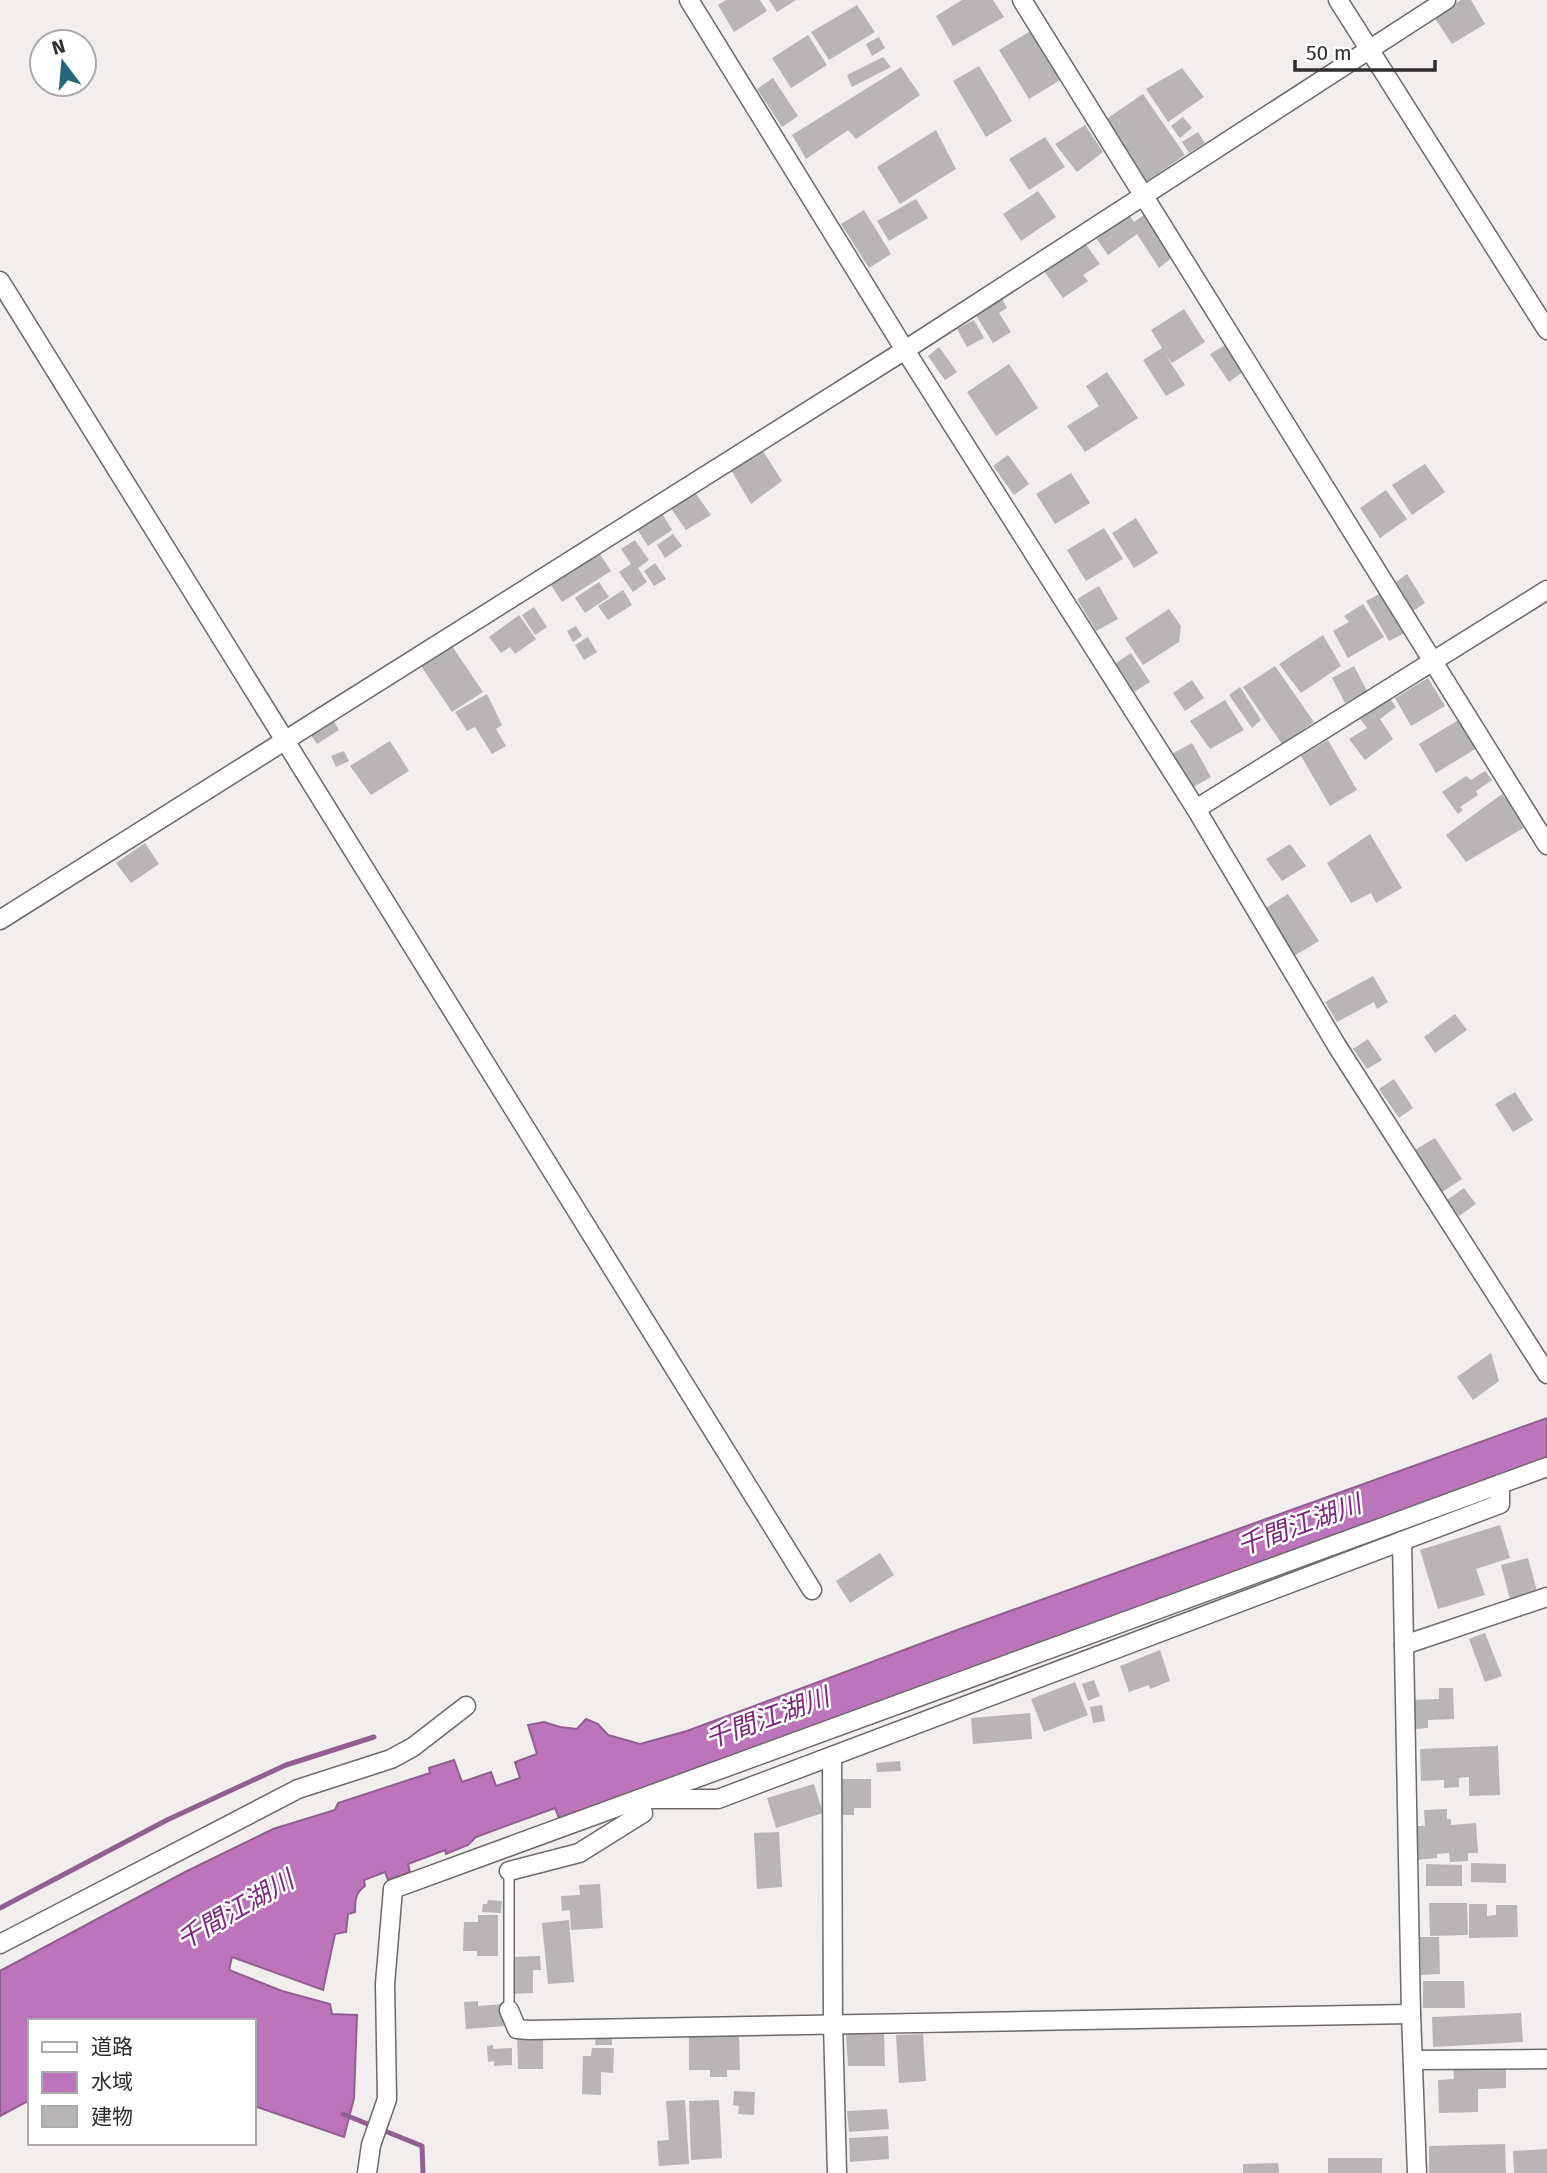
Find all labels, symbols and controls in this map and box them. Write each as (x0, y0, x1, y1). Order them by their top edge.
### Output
north arrow (28, 28, 98, 98)
scale bar (1295, 28, 1435, 72)
text: N (49, 34, 68, 60)
text: 50 m (1306, 40, 1352, 66)
water label: 千間江湖川 (1233, 1488, 1368, 1562)
water label: 千間江湖川 (701, 1681, 836, 1755)
water label: 千間江湖川 (171, 1863, 302, 1956)
legend (28, 2019, 256, 2145)
text: 道路 (91, 2034, 133, 2060)
text: 水域 (91, 2069, 133, 2095)
text: 建物 (91, 2104, 133, 2130)

